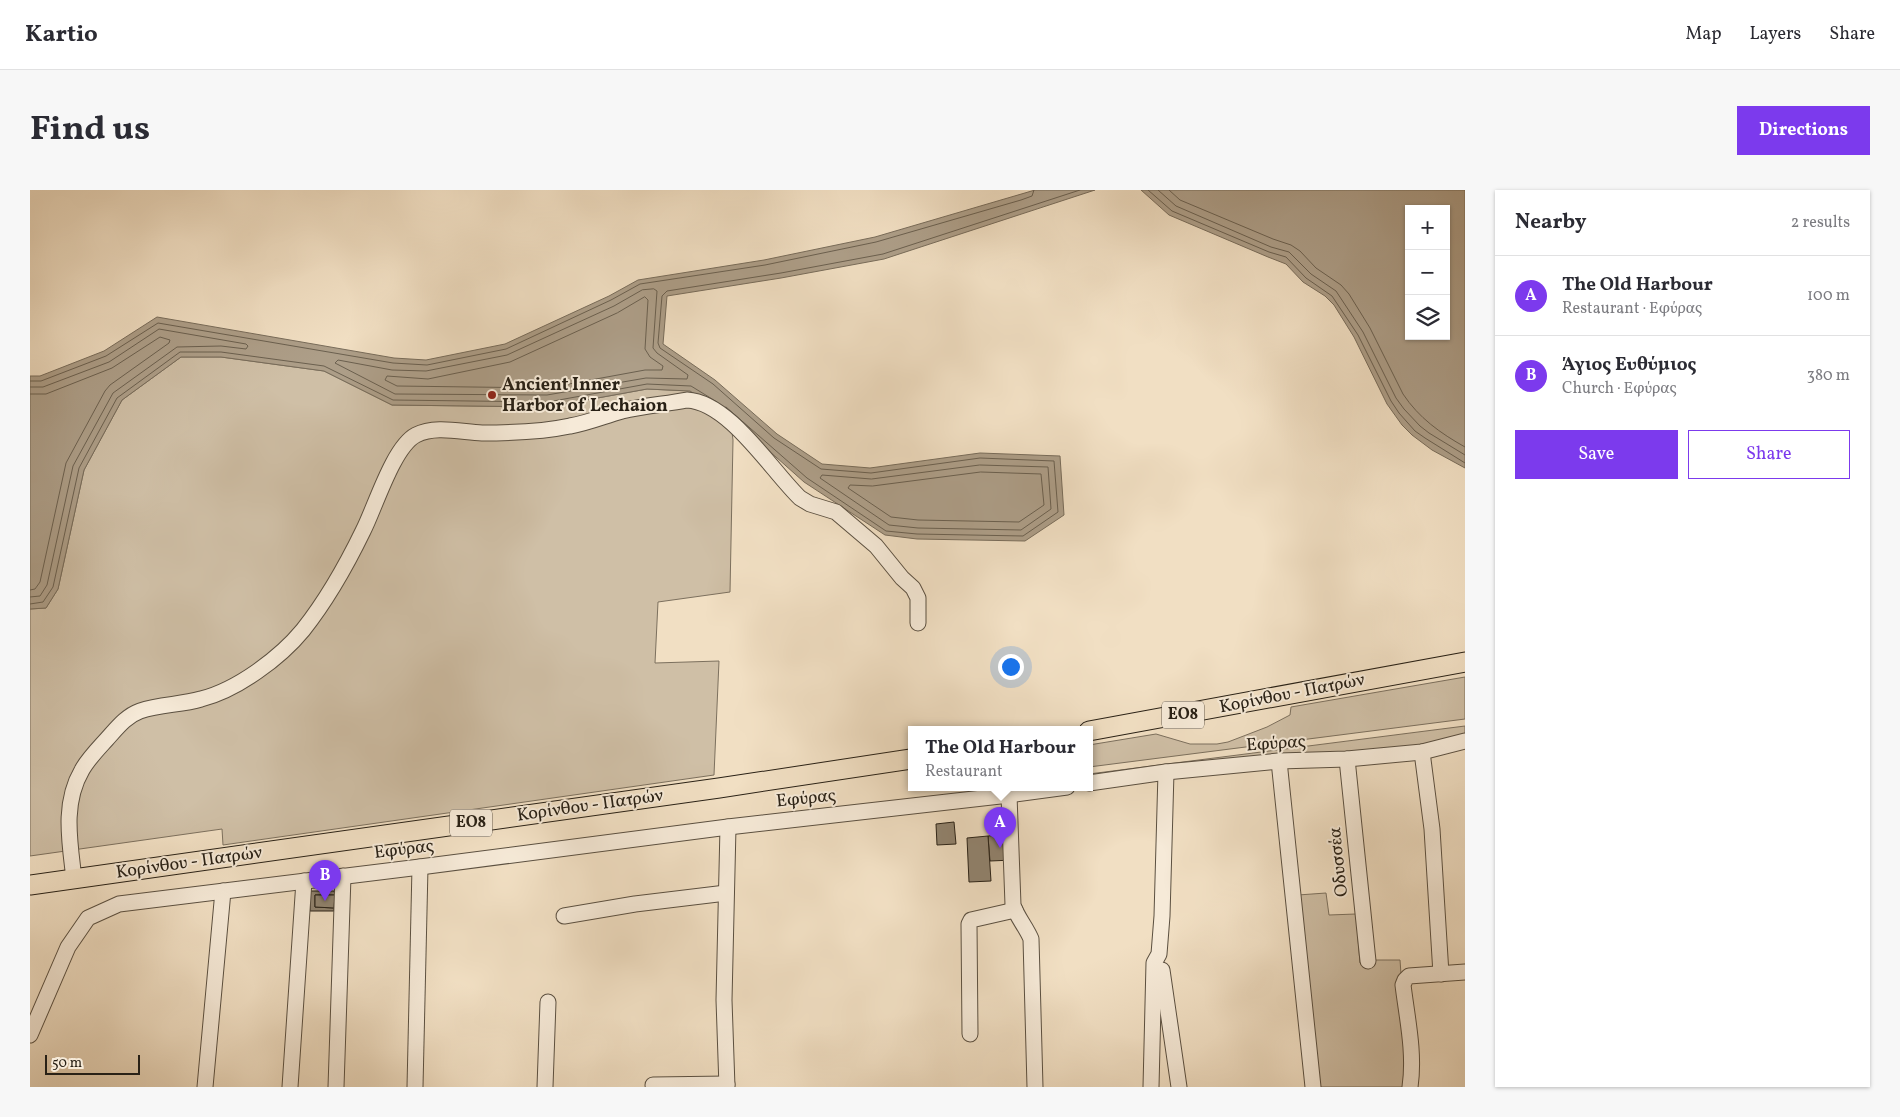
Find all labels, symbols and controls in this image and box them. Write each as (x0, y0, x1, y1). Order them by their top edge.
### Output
text: Kartio (25, 18, 98, 52)
text: Map (1685, 22, 1721, 47)
text: Layers (1749, 22, 1801, 47)
text: Share (1829, 22, 1875, 47)
text: Find us (30, 106, 150, 154)
button: Directions (1737, 106, 1870, 155)
map controls (1405, 205, 1450, 340)
button: + (1405, 205, 1450, 250)
text: Nearby (1515, 208, 1586, 237)
text: 2 results (1791, 212, 1850, 234)
button: − (1405, 250, 1450, 295)
text: The Old Harbour (1562, 272, 1713, 298)
text: A (1525, 285, 1537, 307)
text: 100 m (1807, 285, 1850, 307)
button: layers (1405, 295, 1450, 340)
text: Restaurant · Εφύρας (1562, 298, 1702, 320)
text: Άγιος Ευθύμιος (1562, 352, 1696, 378)
text: B (1526, 365, 1536, 387)
text: 380 m (1807, 365, 1850, 387)
place label: Ancient Inner Harbor of Lechaion (502, 373, 668, 419)
text: Church · Εφύρας (1562, 378, 1677, 400)
marker: Ancient Inner Harbor of Lechaion (486, 389, 498, 401)
button: Save (1515, 430, 1678, 479)
button: Share (1688, 430, 1850, 479)
your location (998, 654, 1024, 680)
street label: Κορίνθου - Πατρών (1217, 668, 1367, 720)
road number: ΕΟ8 (1162, 702, 1204, 728)
popup (908, 726, 1093, 791)
street label: Εφύρας (1245, 729, 1307, 759)
text: The Old Harbour (925, 735, 1076, 761)
text: Restaurant (925, 761, 1003, 783)
street label: Κορίνθου - Πατρών (515, 783, 665, 829)
street label: Εφύρας (775, 783, 837, 815)
pin: A (984, 807, 1016, 848)
road number: ΕΟ8 (450, 810, 492, 836)
street label: Οδυσσέα (1323, 826, 1355, 898)
street label: Εφύρας (373, 834, 435, 866)
street label: Κορίνθου - Πατρών (114, 840, 264, 886)
pin: B (309, 860, 341, 901)
scale bar (45, 1052, 140, 1075)
text: 50 m (52, 1054, 82, 1073)

